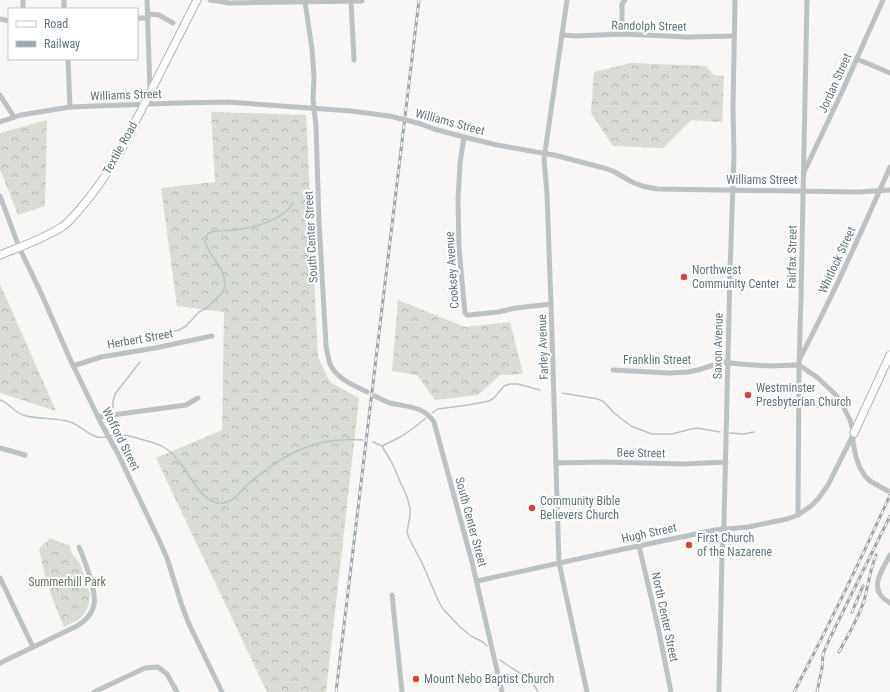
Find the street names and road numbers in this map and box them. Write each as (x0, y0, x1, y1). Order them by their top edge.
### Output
street label: Randolph Street (611, 18, 687, 34)
street label: Jordan Street (816, 51, 855, 115)
street label: Williams Street (90, 87, 162, 103)
street label: Williams Street (414, 106, 487, 138)
street label: Textile Road (100, 119, 140, 177)
street label: Williams Street (726, 173, 798, 187)
street label: South Center Street (302, 190, 320, 283)
street label: Whitlock Street (815, 224, 859, 296)
street label: Fairfax Street (784, 225, 800, 289)
street label: Cooksey Avenue (442, 230, 462, 309)
street label: Saxon Avenue (710, 312, 726, 379)
street label: Farley Avenue (535, 314, 551, 380)
street label: Herbert Street (106, 326, 174, 352)
street label: Franklin Street (623, 353, 692, 367)
street label: Wofford Street (99, 405, 143, 473)
street label: Bee Street (617, 446, 666, 460)
street label: South Center Street (452, 476, 490, 569)
street label: Hugh Street (620, 520, 678, 546)
street label: North Center Street (649, 571, 681, 664)

